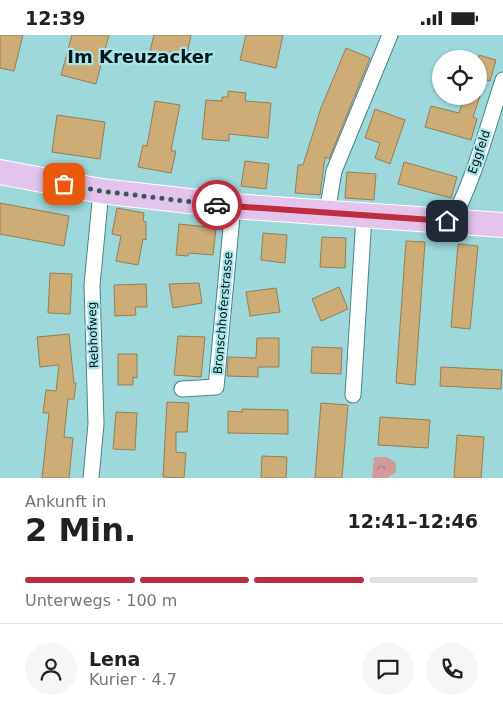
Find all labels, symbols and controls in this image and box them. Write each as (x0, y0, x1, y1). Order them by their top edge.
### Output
text: 12:39 (25, 7, 85, 29)
district label: Im Kreuzacker (67, 46, 213, 67)
map controls (432, 50, 487, 105)
button: locate (432, 50, 487, 105)
street label: Eggfeld (465, 128, 493, 176)
pin (43, 163, 85, 205)
icon: bag (50, 170, 78, 198)
courier (192, 180, 242, 230)
icon: car (203, 191, 231, 219)
pin (426, 200, 468, 242)
icon: home (433, 207, 461, 235)
street label: Bronschhoferstrasse (211, 251, 235, 375)
street label: Rebhofweg (85, 301, 101, 369)
text: Ankunft in (25, 492, 106, 511)
text: 12:41–12:46 (348, 510, 478, 532)
text: 2 Min. (25, 511, 136, 549)
text: Unterwegs · 100 m (25, 591, 177, 610)
button: person (25, 643, 77, 695)
button: chat (362, 643, 414, 695)
button: phone (426, 643, 478, 695)
text: Lena (89, 648, 140, 670)
text: Kurier · 4.7 (89, 670, 177, 689)

